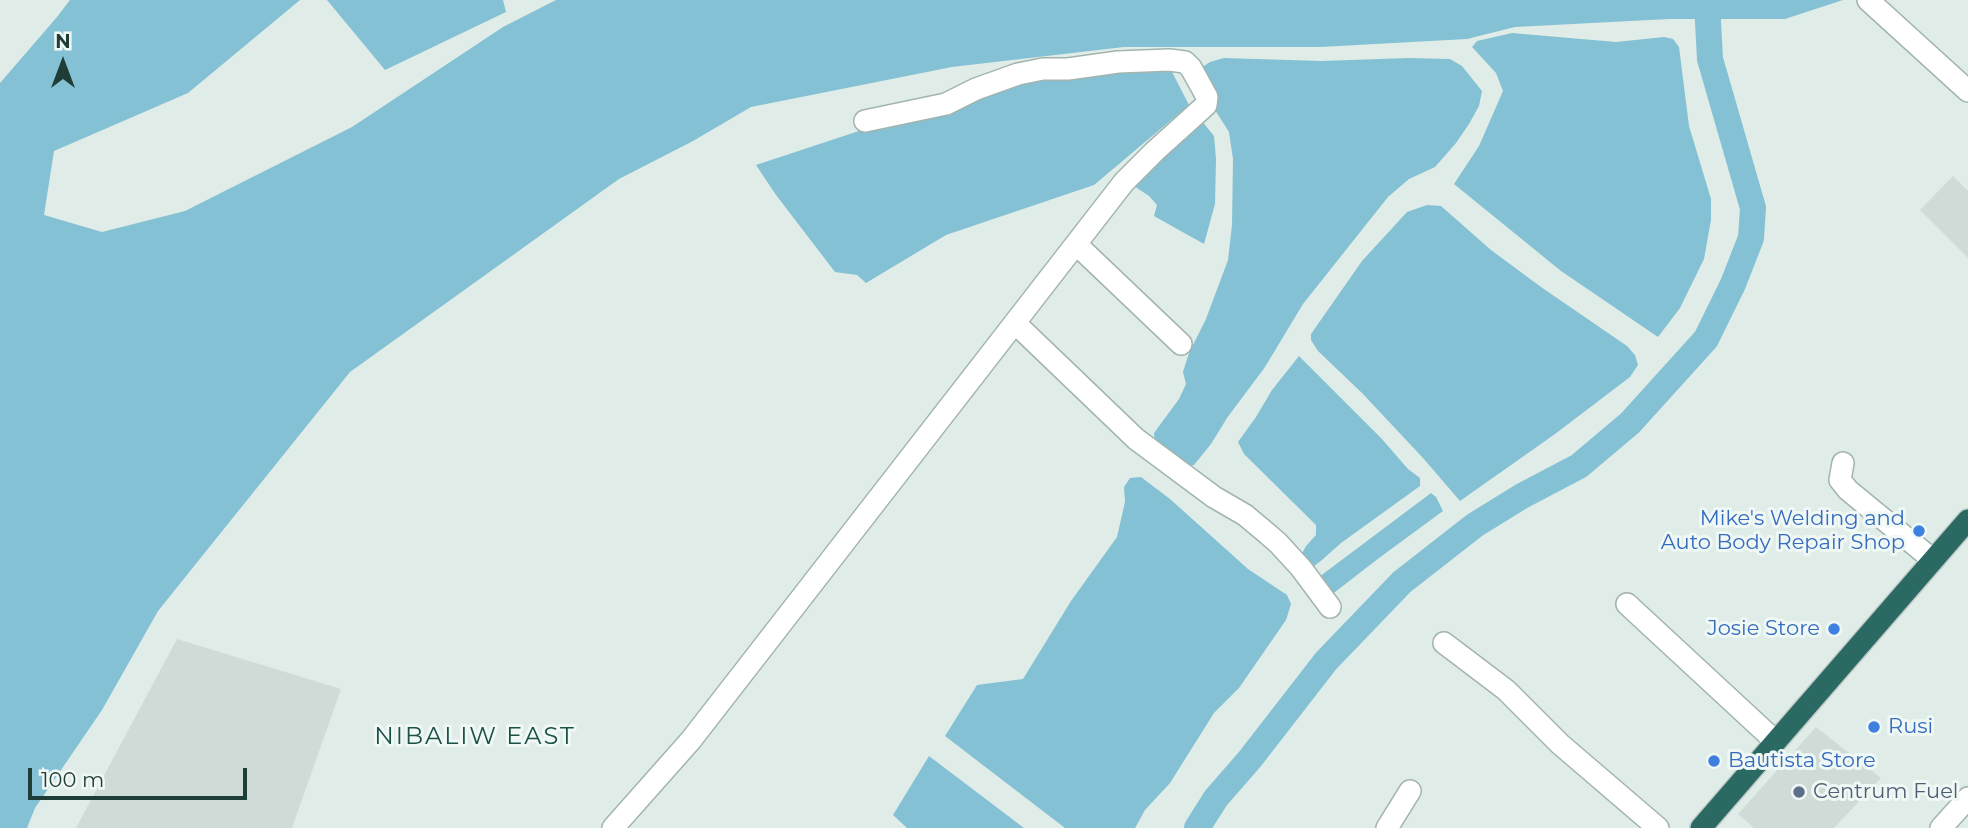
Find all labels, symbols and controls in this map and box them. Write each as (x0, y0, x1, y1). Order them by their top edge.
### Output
north arrow (28, 28, 98, 98)
text: N (55, 30, 71, 53)
place label: Mike's Welding and Auto Body Repair Shop (1661, 506, 1905, 556)
marker: Mike's Welding and Auto Body Repair Shop (1911, 523, 1927, 539)
place label: Josie Store (1707, 616, 1820, 642)
marker: Josie Store (1826, 621, 1842, 637)
place label: Rusi (1888, 714, 1933, 740)
marker: Rusi (1866, 719, 1882, 735)
district label: NIBALIW EAST (376, 723, 574, 751)
place label: Bautista Store (1728, 748, 1876, 774)
marker: Bautista Store (1706, 753, 1722, 769)
scale bar (32, 754, 250, 798)
text: 100 m (41, 767, 104, 792)
place label: Centrum Fuel (1813, 779, 1958, 805)
marker: Centrum Fuel (1791, 784, 1807, 800)

